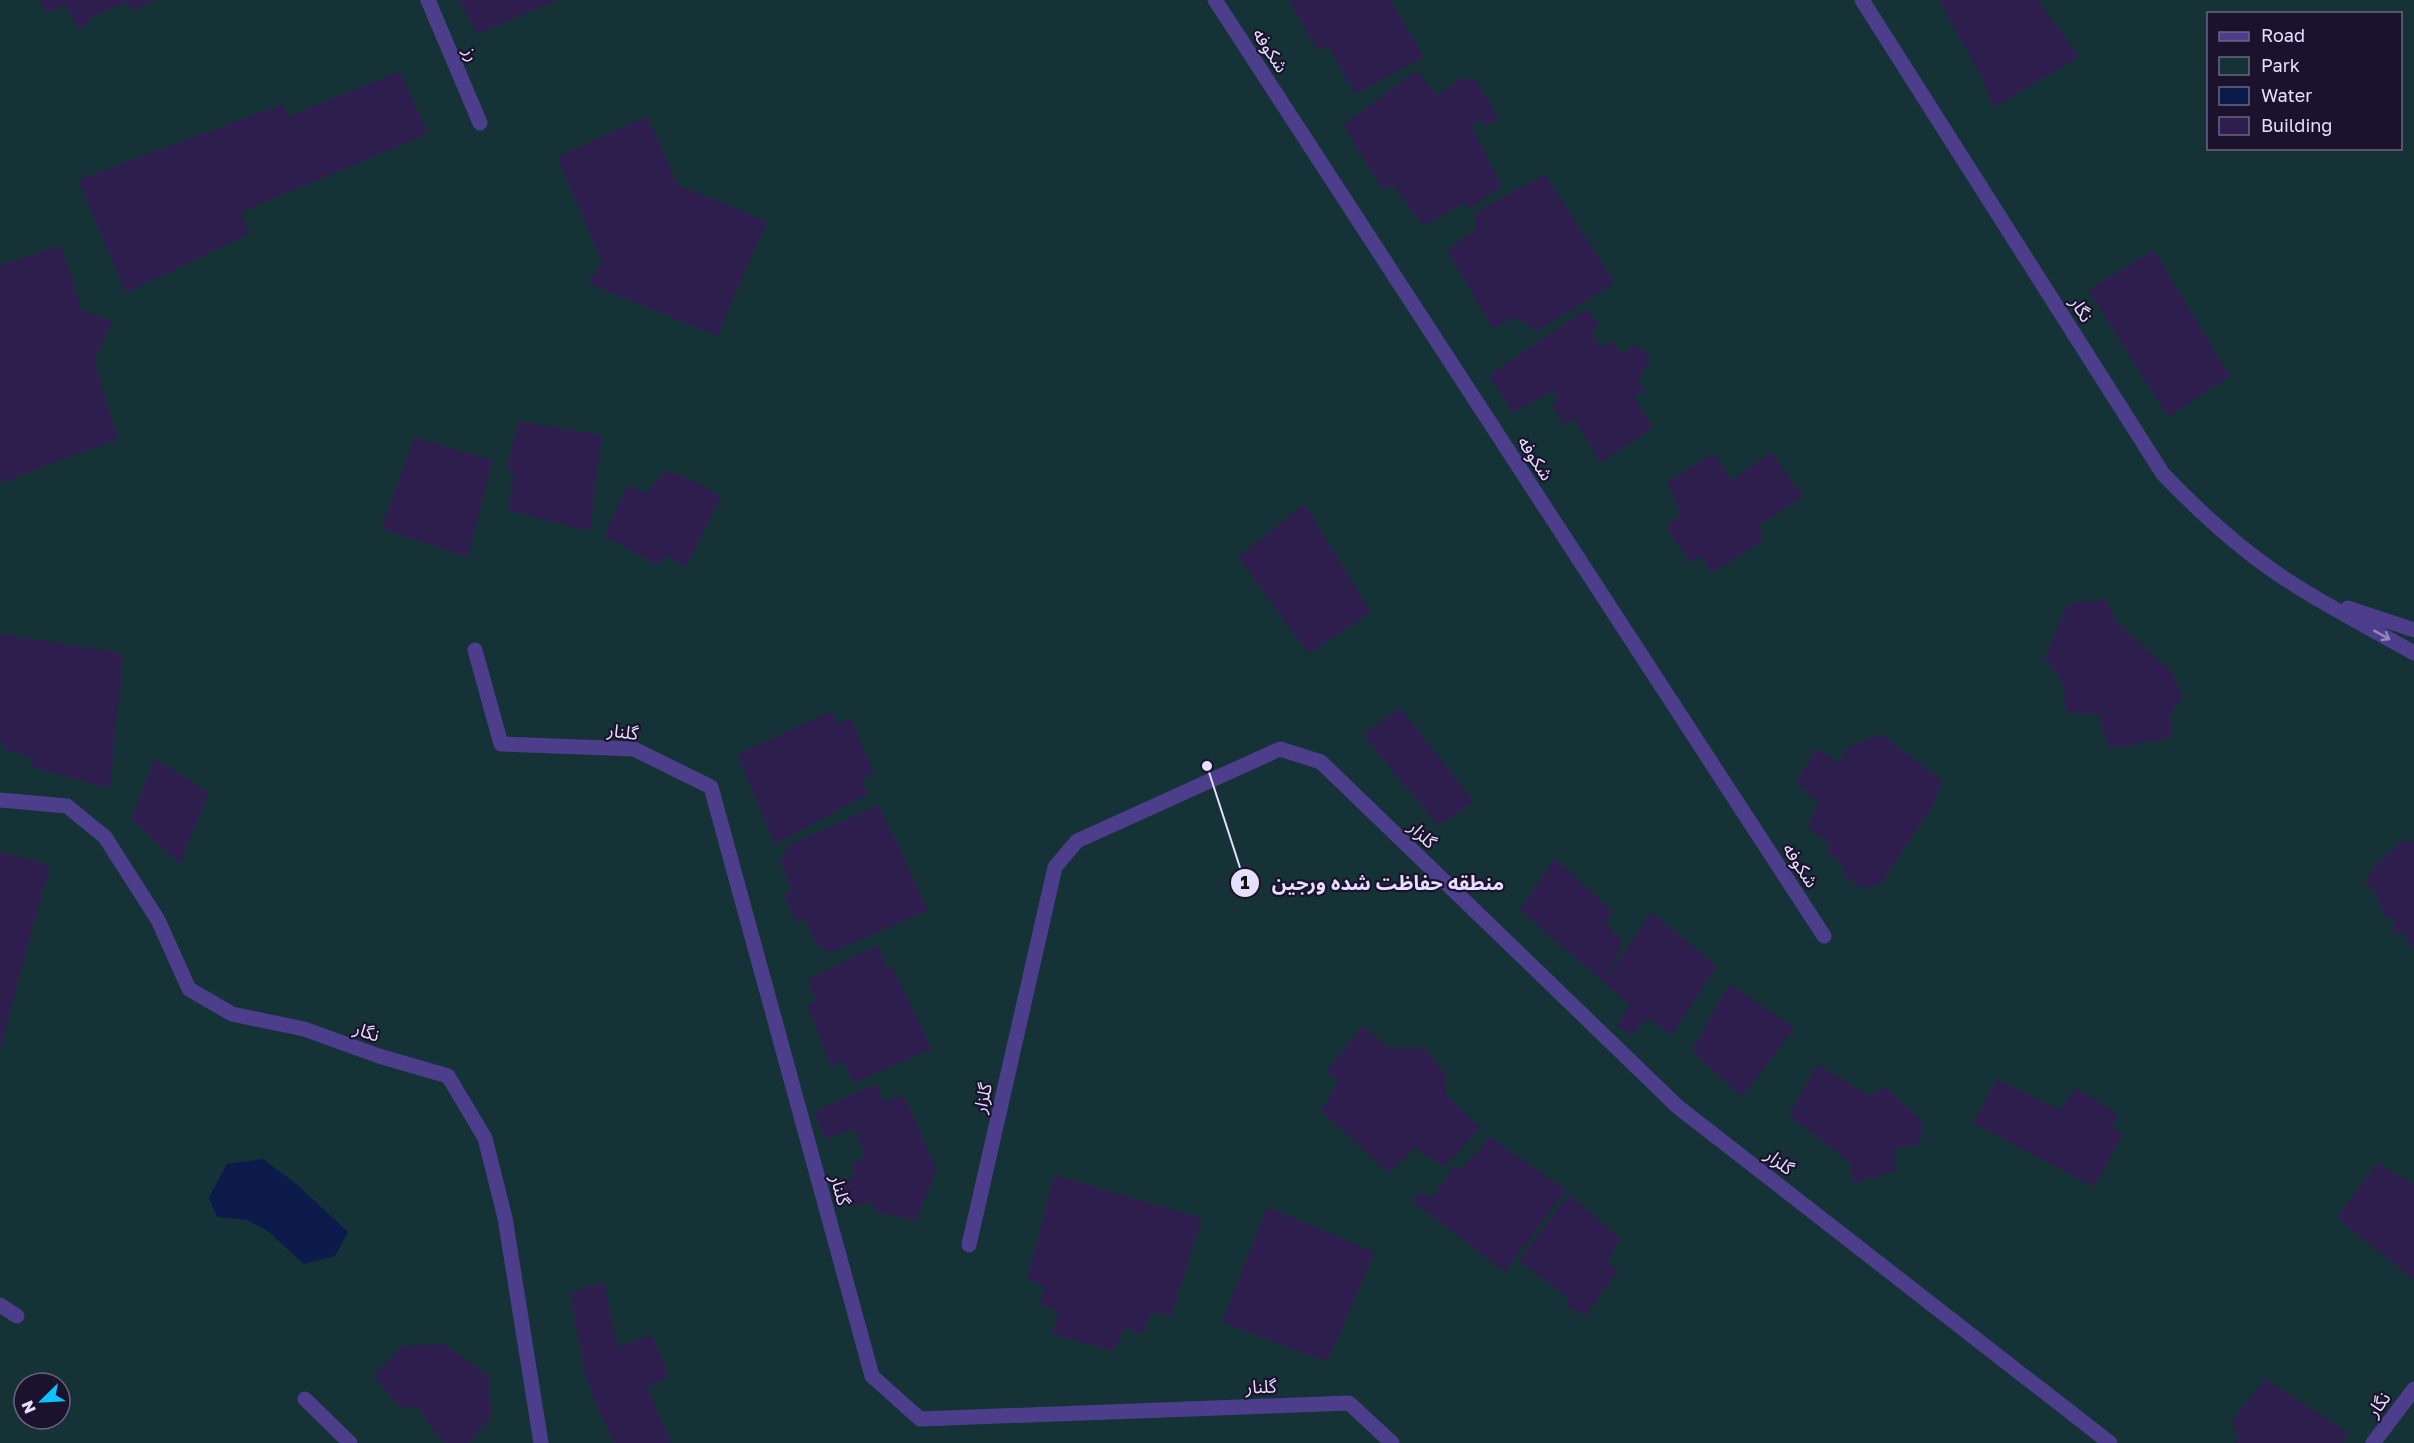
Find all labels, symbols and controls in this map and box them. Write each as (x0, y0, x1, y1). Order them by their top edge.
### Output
legend (2207, 12, 2402, 150)
street label: شکوفه (1248, 24, 1293, 77)
text: Road (2261, 24, 2305, 46)
street label: رز (458, 43, 485, 65)
text: Park (2261, 54, 2300, 76)
text: Water (2261, 84, 2312, 106)
text: Building (2261, 114, 2332, 136)
street label: نگار (2064, 291, 2098, 326)
street label: شکوفه (1513, 432, 1558, 485)
one-way arrow (2373, 629, 2390, 641)
street label: گلنار (605, 718, 640, 745)
street label: گلزار (1403, 815, 1442, 854)
street label: شکوفه (1778, 839, 1823, 892)
callout: منطقه حفاظت شده ورجین (1230, 864, 1516, 902)
text: منطقه حفاظت شده ورجین (1272, 870, 1504, 895)
text: 1 (1240, 871, 1250, 893)
street label: نگار (350, 1016, 383, 1047)
street label: گلزار (968, 1080, 997, 1116)
street label: گلزار (1760, 1142, 1799, 1180)
street label: گلنار (825, 1171, 856, 1209)
north arrow (12, 1371, 72, 1431)
street label: گلنار (1244, 1374, 1277, 1399)
street label: نگار (2361, 1387, 2395, 1422)
text: N (17, 1397, 40, 1417)

